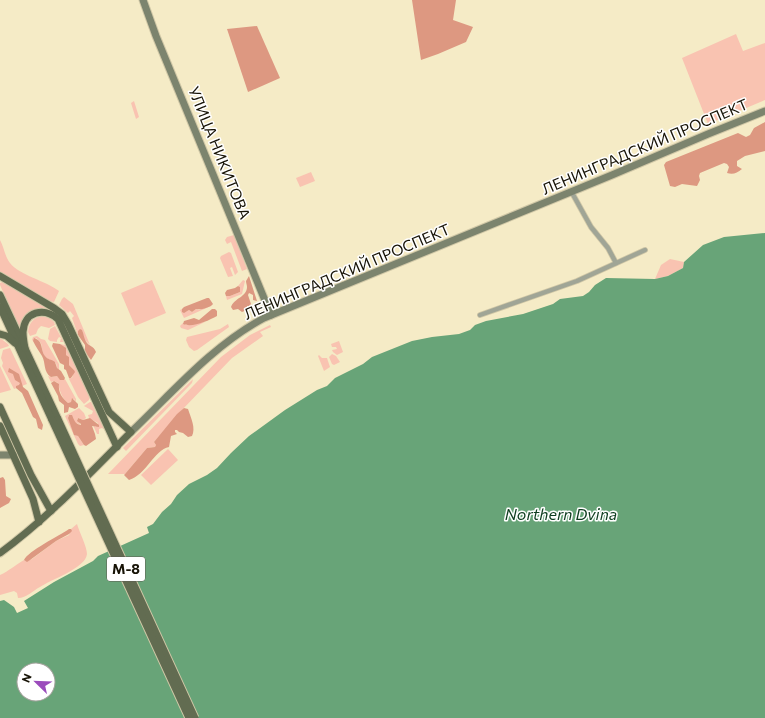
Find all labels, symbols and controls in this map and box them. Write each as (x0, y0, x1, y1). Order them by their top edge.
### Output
street label: УЛИЦА НИКИТОВА (185, 84, 255, 222)
street label: ЛЕНИНГРАДСКИЙ ПРОСПЕКТ (539, 94, 751, 198)
street label: ЛЕНИНГРАДСКИЙ ПРОСПЕКТ (241, 219, 453, 323)
water label: Northern Dvina (505, 504, 617, 523)
road number: М-8 (107, 557, 145, 581)
north arrow (16, 662, 56, 702)
text: N (19, 672, 34, 684)

